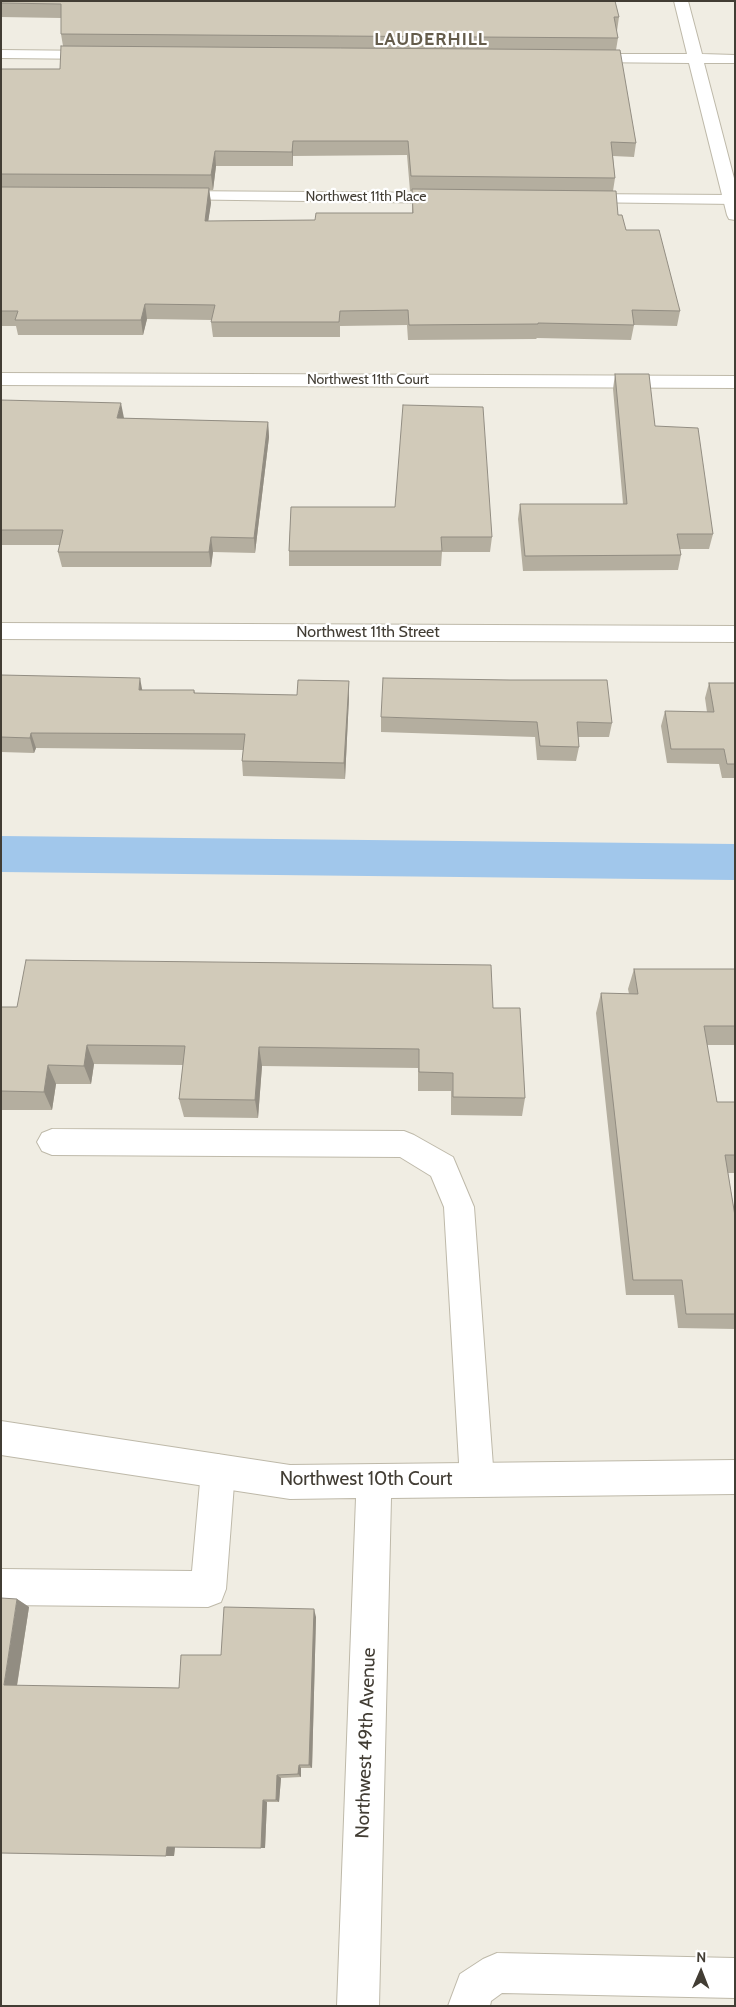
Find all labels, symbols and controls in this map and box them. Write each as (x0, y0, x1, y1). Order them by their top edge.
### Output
district label: LAUDERHILL (373, 29, 489, 51)
street label: Northwest 11th Place (306, 189, 426, 205)
street label: Northwest 11th Court (307, 372, 429, 388)
street label: Northwest 11th Street (296, 622, 440, 642)
street label: Northwest 10th Court (280, 1468, 452, 1490)
street label: Northwest 49th Avenue (351, 1647, 381, 1839)
north arrow (676, 1947, 726, 1997)
text: N (696, 1948, 706, 1966)

